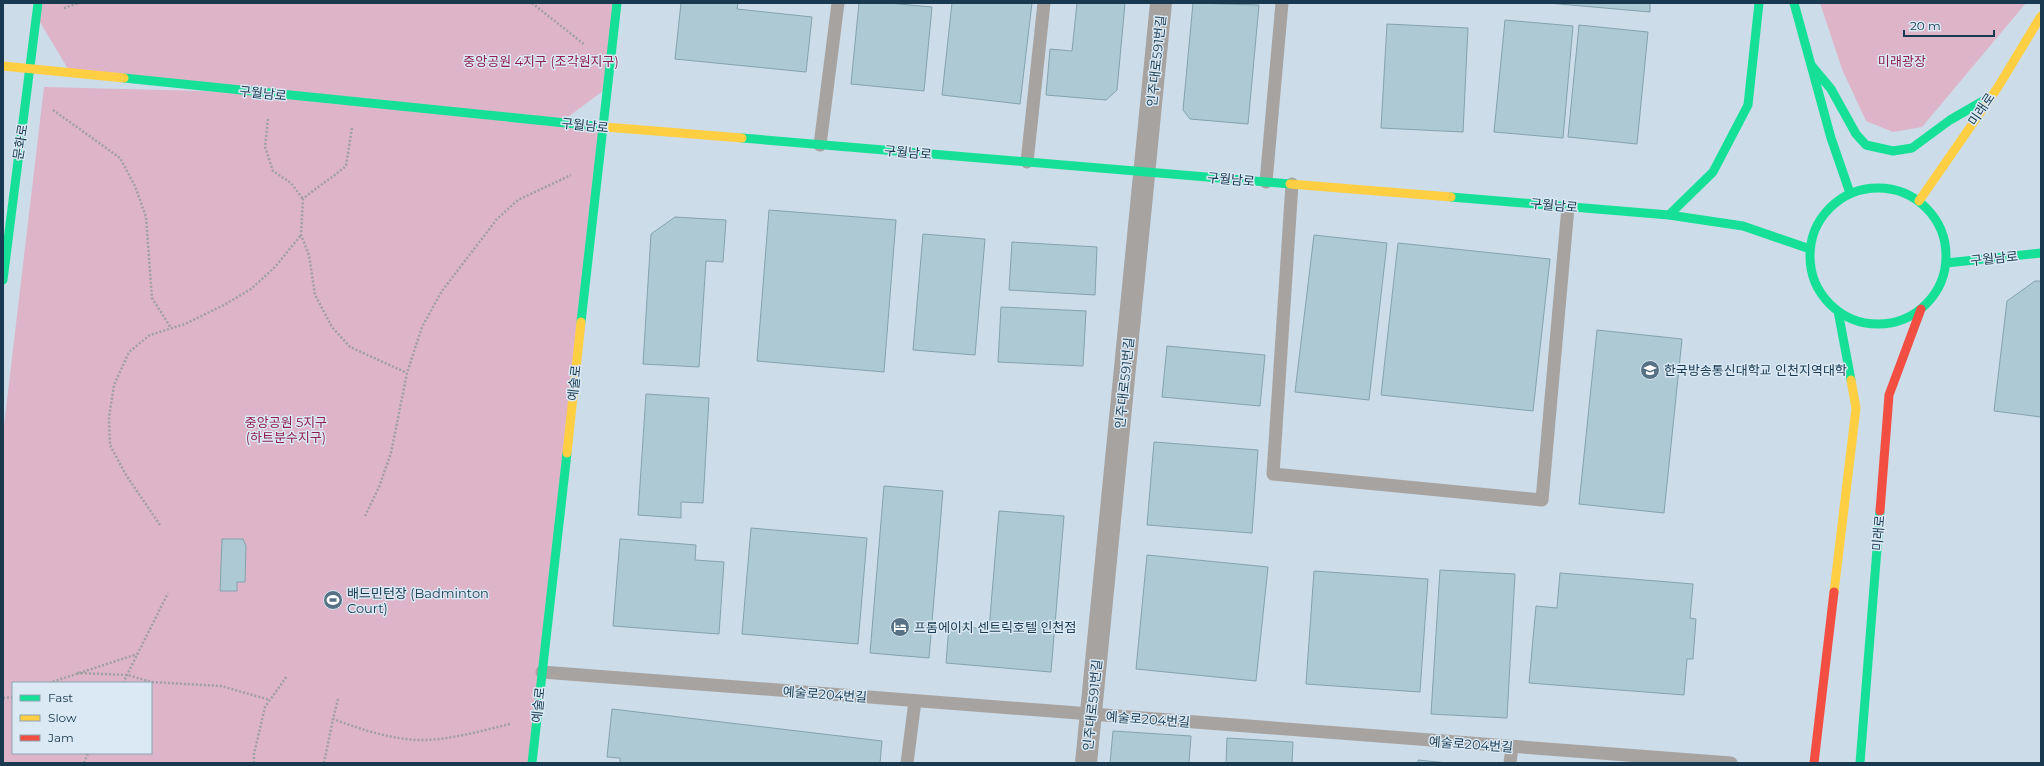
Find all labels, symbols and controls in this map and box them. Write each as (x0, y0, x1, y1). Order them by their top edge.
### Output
scale bar (1904, 12, 1994, 38)
street label: 인주대로591번길 (1143, 15, 1169, 107)
text: 20 m (1910, 18, 1941, 33)
park label: 중앙공원 4지구 (조각원지구) (463, 53, 619, 69)
park label: 미래광장 (1878, 53, 1926, 69)
street label: 구월남로 (238, 83, 288, 103)
street label: 미래로 (1964, 90, 1998, 128)
street label: 구월남로 (560, 115, 610, 135)
street label: 문화로 (9, 123, 31, 161)
street label: 구월남로 (883, 142, 933, 162)
street label: 구월남로 (1206, 169, 1256, 189)
street label: 구월남로 (1529, 195, 1579, 215)
street label: 구월남로 (1969, 248, 2019, 268)
street label: 인주대로591번길 (1111, 337, 1137, 429)
school or university icon: 한국방송통신대학교 인천지역대학 (1639, 359, 1661, 381)
place label: 한국방송통신대학교 인천지역대학 (1664, 362, 1847, 378)
street label: 예술로 (564, 364, 584, 402)
park label: 중앙공원 5지구 (하트분수지구) (245, 414, 327, 445)
street label: 미래로 (1868, 514, 1888, 552)
place label: 배드민턴장 (Badminton Court) (347, 585, 489, 616)
sports icon: 배드민턴장 (Badminton Court) (322, 589, 344, 611)
hotel icon: 프롬에이치 센트릭호텔 인천점 (889, 616, 911, 638)
place label: 프롬에이치 센트릭호텔 인천점 (914, 619, 1076, 635)
street label: 인주대로591번길 (1079, 659, 1105, 751)
legend (12, 682, 152, 754)
street label: 예술로204번길 (782, 683, 868, 705)
street label: 예술로 (528, 686, 548, 724)
text: Fast (48, 690, 73, 705)
street label: 예술로204번길 (1105, 708, 1191, 730)
text: Slow (48, 710, 77, 725)
text: Jam (47, 730, 74, 745)
street label: 예술로204번길 (1428, 733, 1514, 755)

